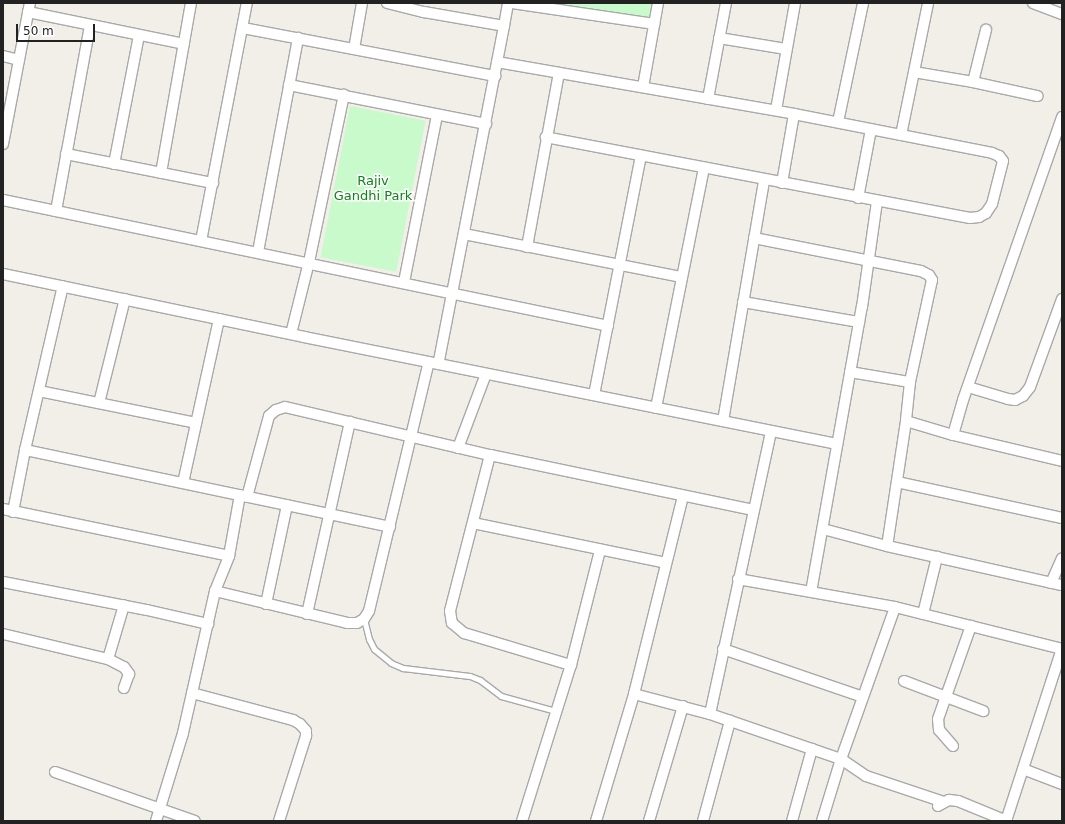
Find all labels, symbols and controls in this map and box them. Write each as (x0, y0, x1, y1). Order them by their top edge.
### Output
scale bar (18, 16, 97, 42)
text: 50 m (23, 24, 54, 38)
park label: Rajiv Gandhi Park (334, 174, 412, 205)

